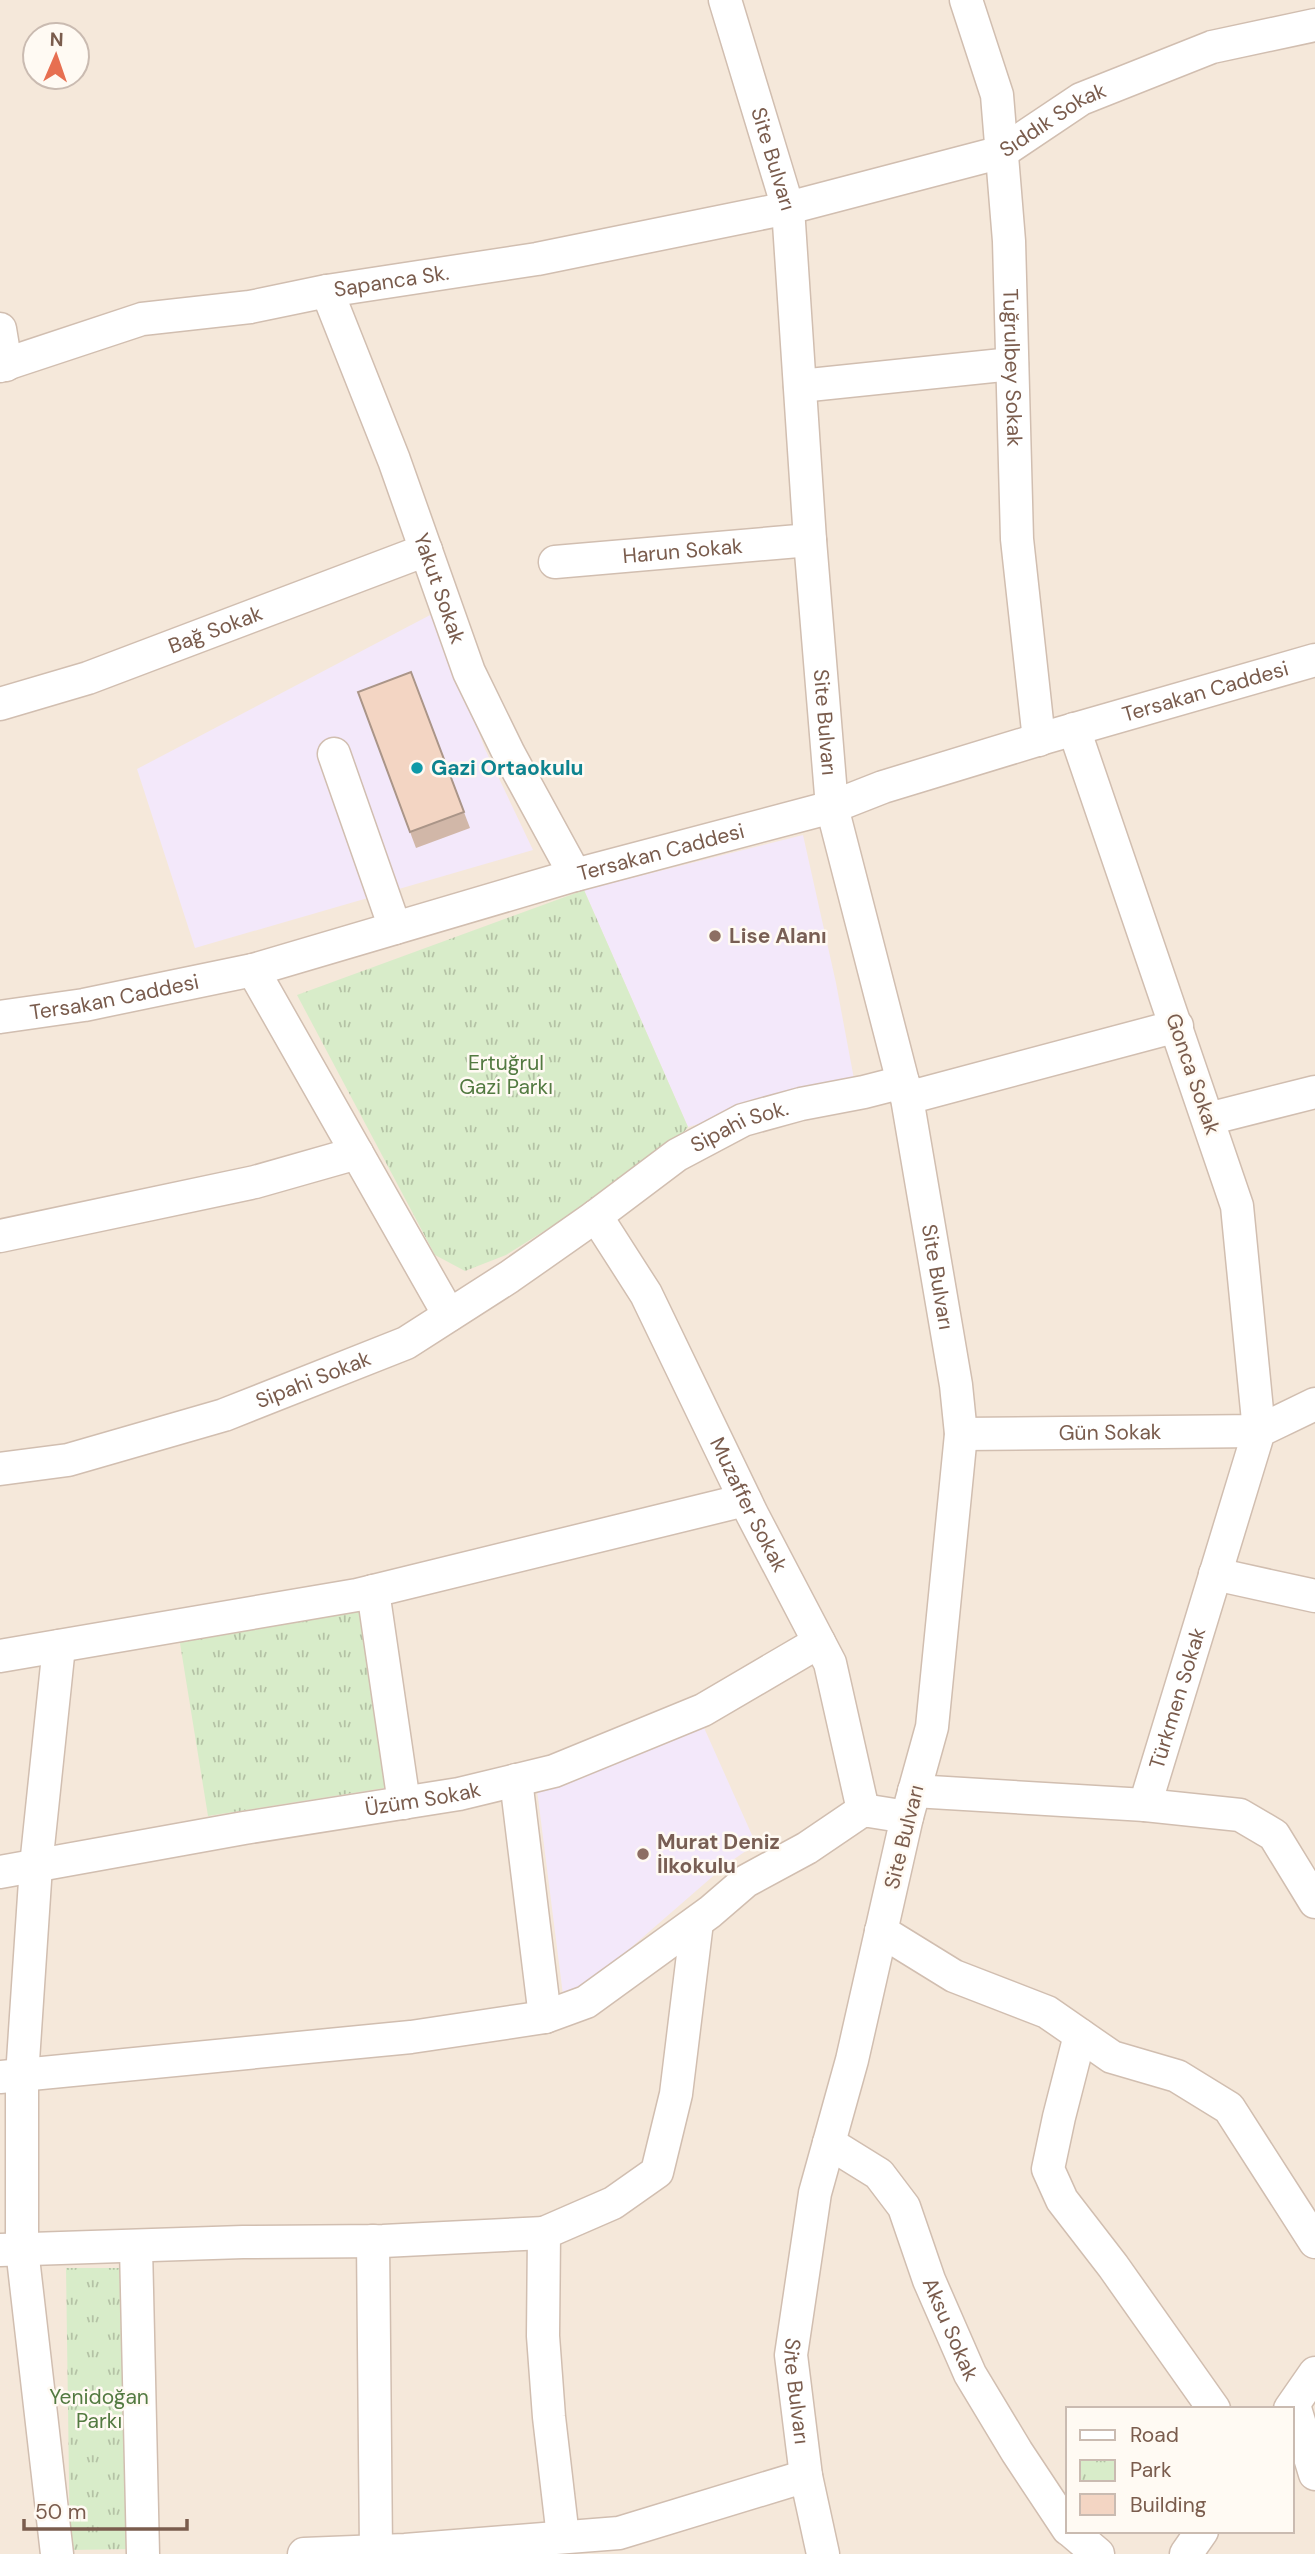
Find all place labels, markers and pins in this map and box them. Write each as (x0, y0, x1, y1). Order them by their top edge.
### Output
place label: Gazi Ortaokulu (431, 754, 584, 782)
marker: Gazi Ortaokulu (409, 760, 425, 776)
place label: Lise Alanı (729, 922, 827, 950)
marker: Lise Alanı (707, 928, 723, 944)
place label: Murat Deniz İlkokulu (657, 1828, 780, 1880)
marker: Murat Deniz İlkokulu (635, 1846, 651, 1862)

